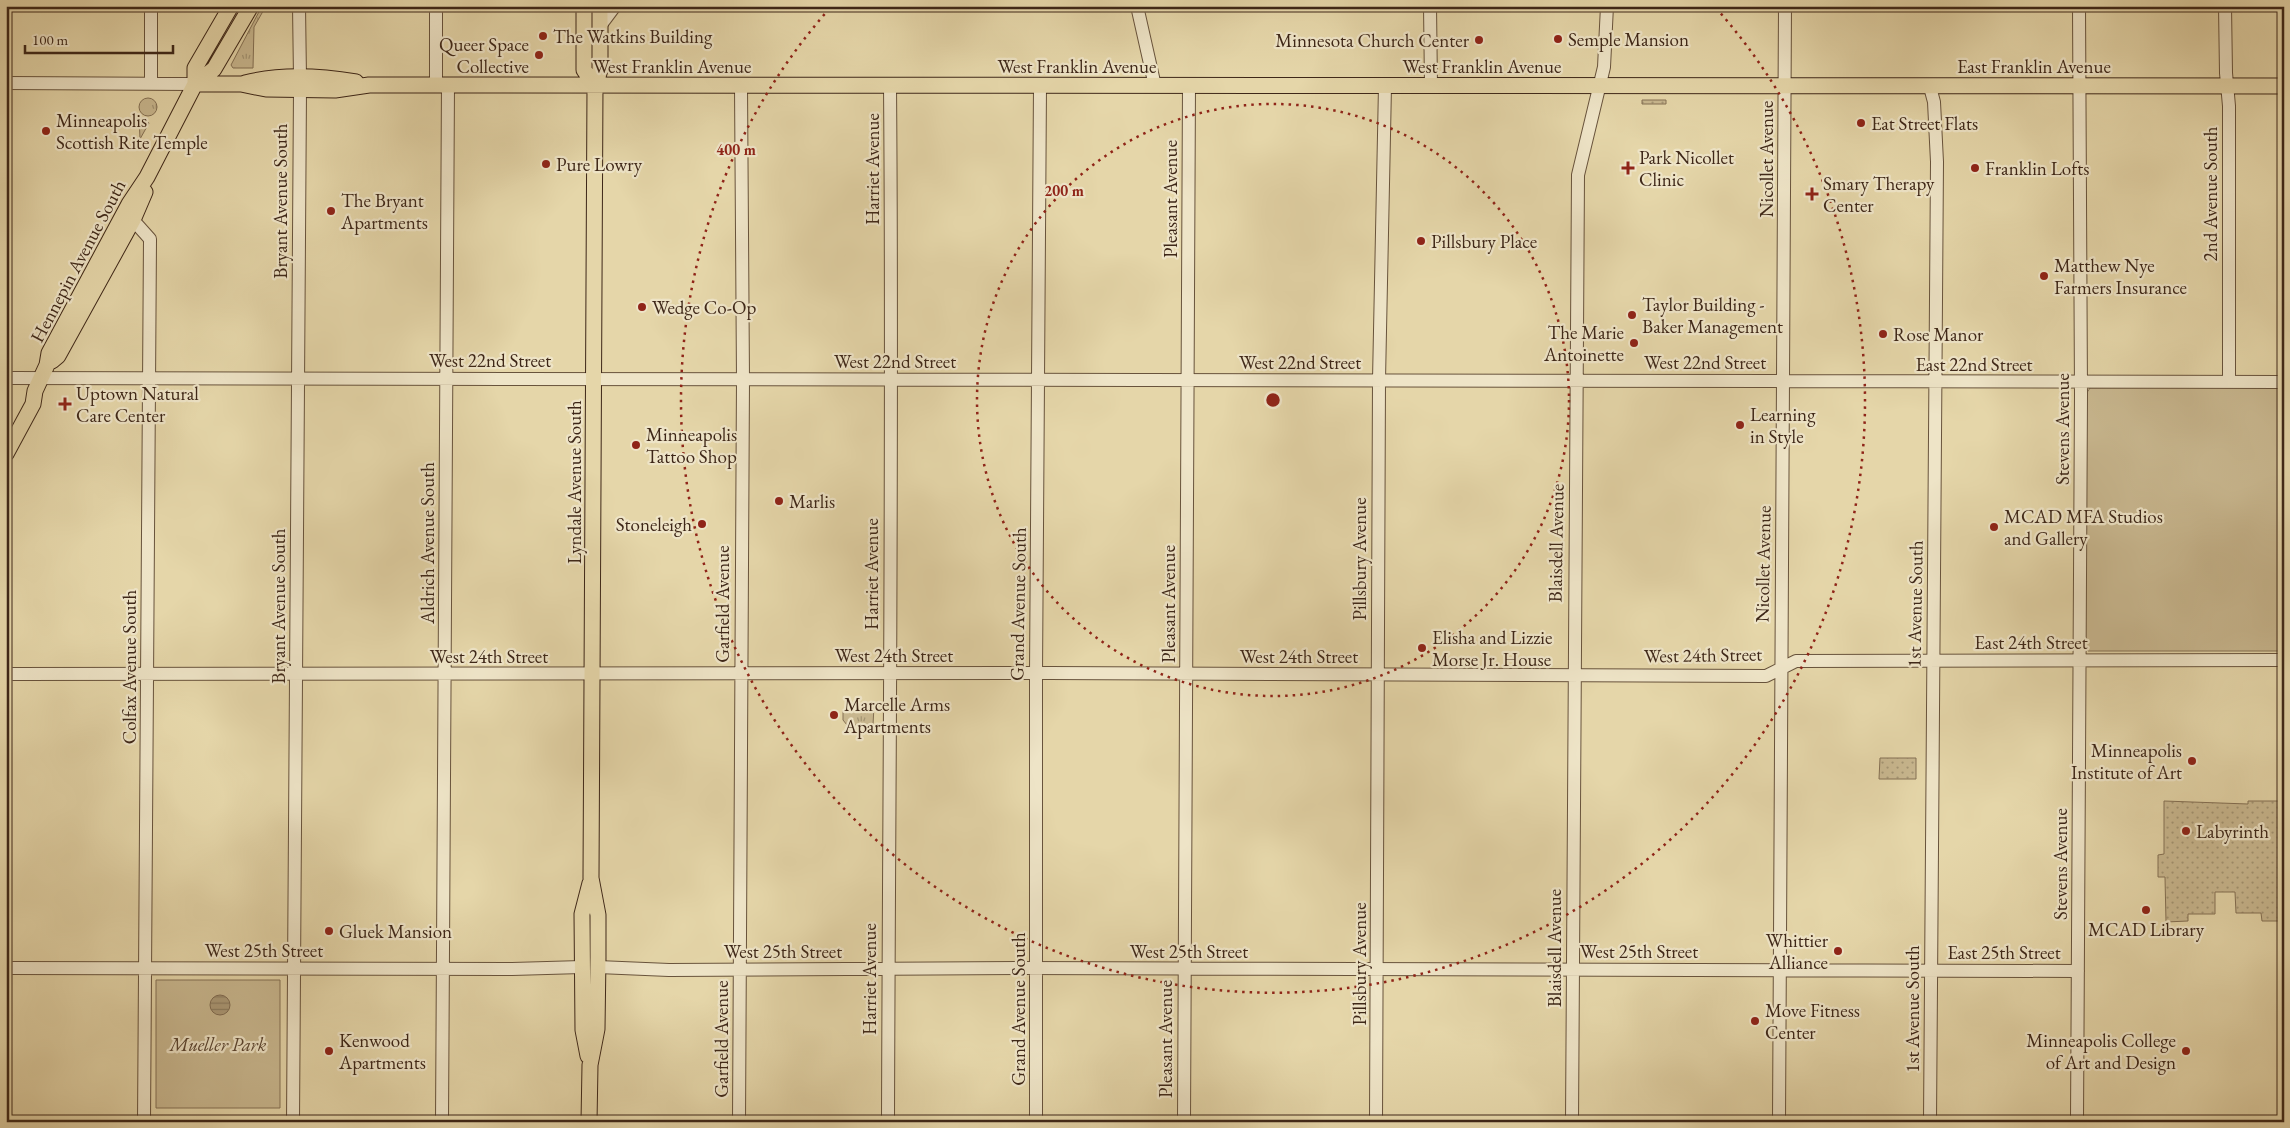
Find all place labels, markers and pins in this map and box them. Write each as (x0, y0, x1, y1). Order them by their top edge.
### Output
place label: The Watkins Building (553, 24, 713, 49)
place label: Semple Mansion (1568, 27, 1689, 52)
place label: Minnesota Church Center (1275, 28, 1470, 53)
marker: The Watkins Building (537, 30, 549, 42)
place label: Queer Space Collective (439, 32, 529, 79)
marker: Semple Mansion (1552, 33, 1564, 45)
marker: Minnesota Church Center (1473, 34, 1485, 46)
marker: Queer Space Collective (533, 49, 545, 61)
place label: Minneapolis Scottish Rite Temple (56, 108, 208, 155)
place label: Eat Street Flats (1871, 111, 1978, 136)
marker: Eat Street Flats (1855, 117, 1867, 129)
marker: Minneapolis Scottish Rite Temple (40, 125, 52, 137)
place label: Park Nicollet Clinic (1639, 145, 1734, 192)
place label: Pure Lowry (556, 152, 643, 177)
place label: Franklin Lofts (1985, 156, 2089, 181)
marker: Pure Lowry (540, 158, 552, 170)
marker: Park Nicollet Clinic (1621, 161, 1635, 175)
marker: Franklin Lofts (1969, 162, 1981, 174)
place label: Smary Therapy Center (1823, 171, 1935, 218)
marker: Smary Therapy Center (1805, 187, 1819, 201)
place label: The Bryant Apartments (340, 188, 428, 235)
marker: The Bryant Apartments (325, 205, 337, 217)
place label: Pillsbury Place (1431, 229, 1537, 254)
marker: Pillsbury Place (1415, 235, 1427, 247)
place label: Matthew Nye Farmers Insurance (2054, 253, 2187, 300)
marker: Matthew Nye Farmers Insurance (2038, 270, 2050, 282)
place label: Taylor Building - Baker Management (1642, 292, 1783, 339)
place label: Wedge Co-Op (652, 295, 756, 320)
marker: Wedge Co-Op (636, 301, 648, 313)
marker: Taylor Building - Baker Management (1626, 309, 1638, 321)
place label: The Marie Antoinette (1543, 320, 1624, 367)
place label: Rose Manor (1893, 322, 1984, 347)
marker: Rose Manor (1877, 328, 1889, 340)
marker: The Marie Antoinette (1628, 337, 1640, 349)
place label: Uptown Natural Care Center (76, 381, 199, 428)
centre of rings (1264, 391, 1282, 409)
marker: Uptown Natural Care Center (58, 397, 72, 411)
place label: Learning in Style (1750, 402, 1816, 449)
marker: Learning in Style (1734, 419, 1746, 431)
place label: Minneapolis Tattoo Shop (646, 422, 737, 469)
marker: Minneapolis Tattoo Shop (630, 439, 642, 451)
place label: Marlis (789, 489, 835, 514)
marker: Marlis (773, 495, 785, 507)
place label: MCAD MFA Studios and Gallery (2004, 504, 2163, 551)
place label: Stoneleigh (616, 512, 692, 537)
marker: Stoneleigh (696, 518, 708, 530)
marker: MCAD MFA Studios and Gallery (1988, 521, 2000, 533)
place label: Elisha and Lizzie Morse Jr. House (1432, 625, 1552, 672)
marker: Elisha and Lizzie Morse Jr. House (1416, 642, 1428, 654)
place label: Marcelle Arms Apartments (843, 692, 950, 739)
marker: Marcelle Arms Apartments (828, 709, 840, 721)
place label: Minneapolis Institute of Art (2071, 738, 2182, 785)
marker: Minneapolis Institute of Art (2186, 755, 2198, 767)
place label: Labyrinth (2196, 819, 2269, 844)
marker: Labyrinth (2180, 825, 2192, 837)
marker: MCAD Library (2140, 904, 2152, 916)
place label: MCAD Library (2088, 917, 2205, 942)
place label: Gluek Mansion (339, 919, 452, 944)
marker: Gluek Mansion (323, 925, 335, 937)
place label: Whittier Alliance (1766, 928, 1829, 975)
marker: Whittier Alliance (1832, 945, 1844, 957)
place label: Move Fitness Center (1765, 998, 1860, 1045)
marker: Move Fitness Center (1749, 1015, 1761, 1027)
place label: Kenwood Apartments (338, 1028, 426, 1075)
place label: Minneapolis College of Art and Design (2026, 1028, 2176, 1075)
marker: Kenwood Apartments (323, 1045, 335, 1057)
marker: Minneapolis College of Art and Design (2180, 1045, 2192, 1057)

